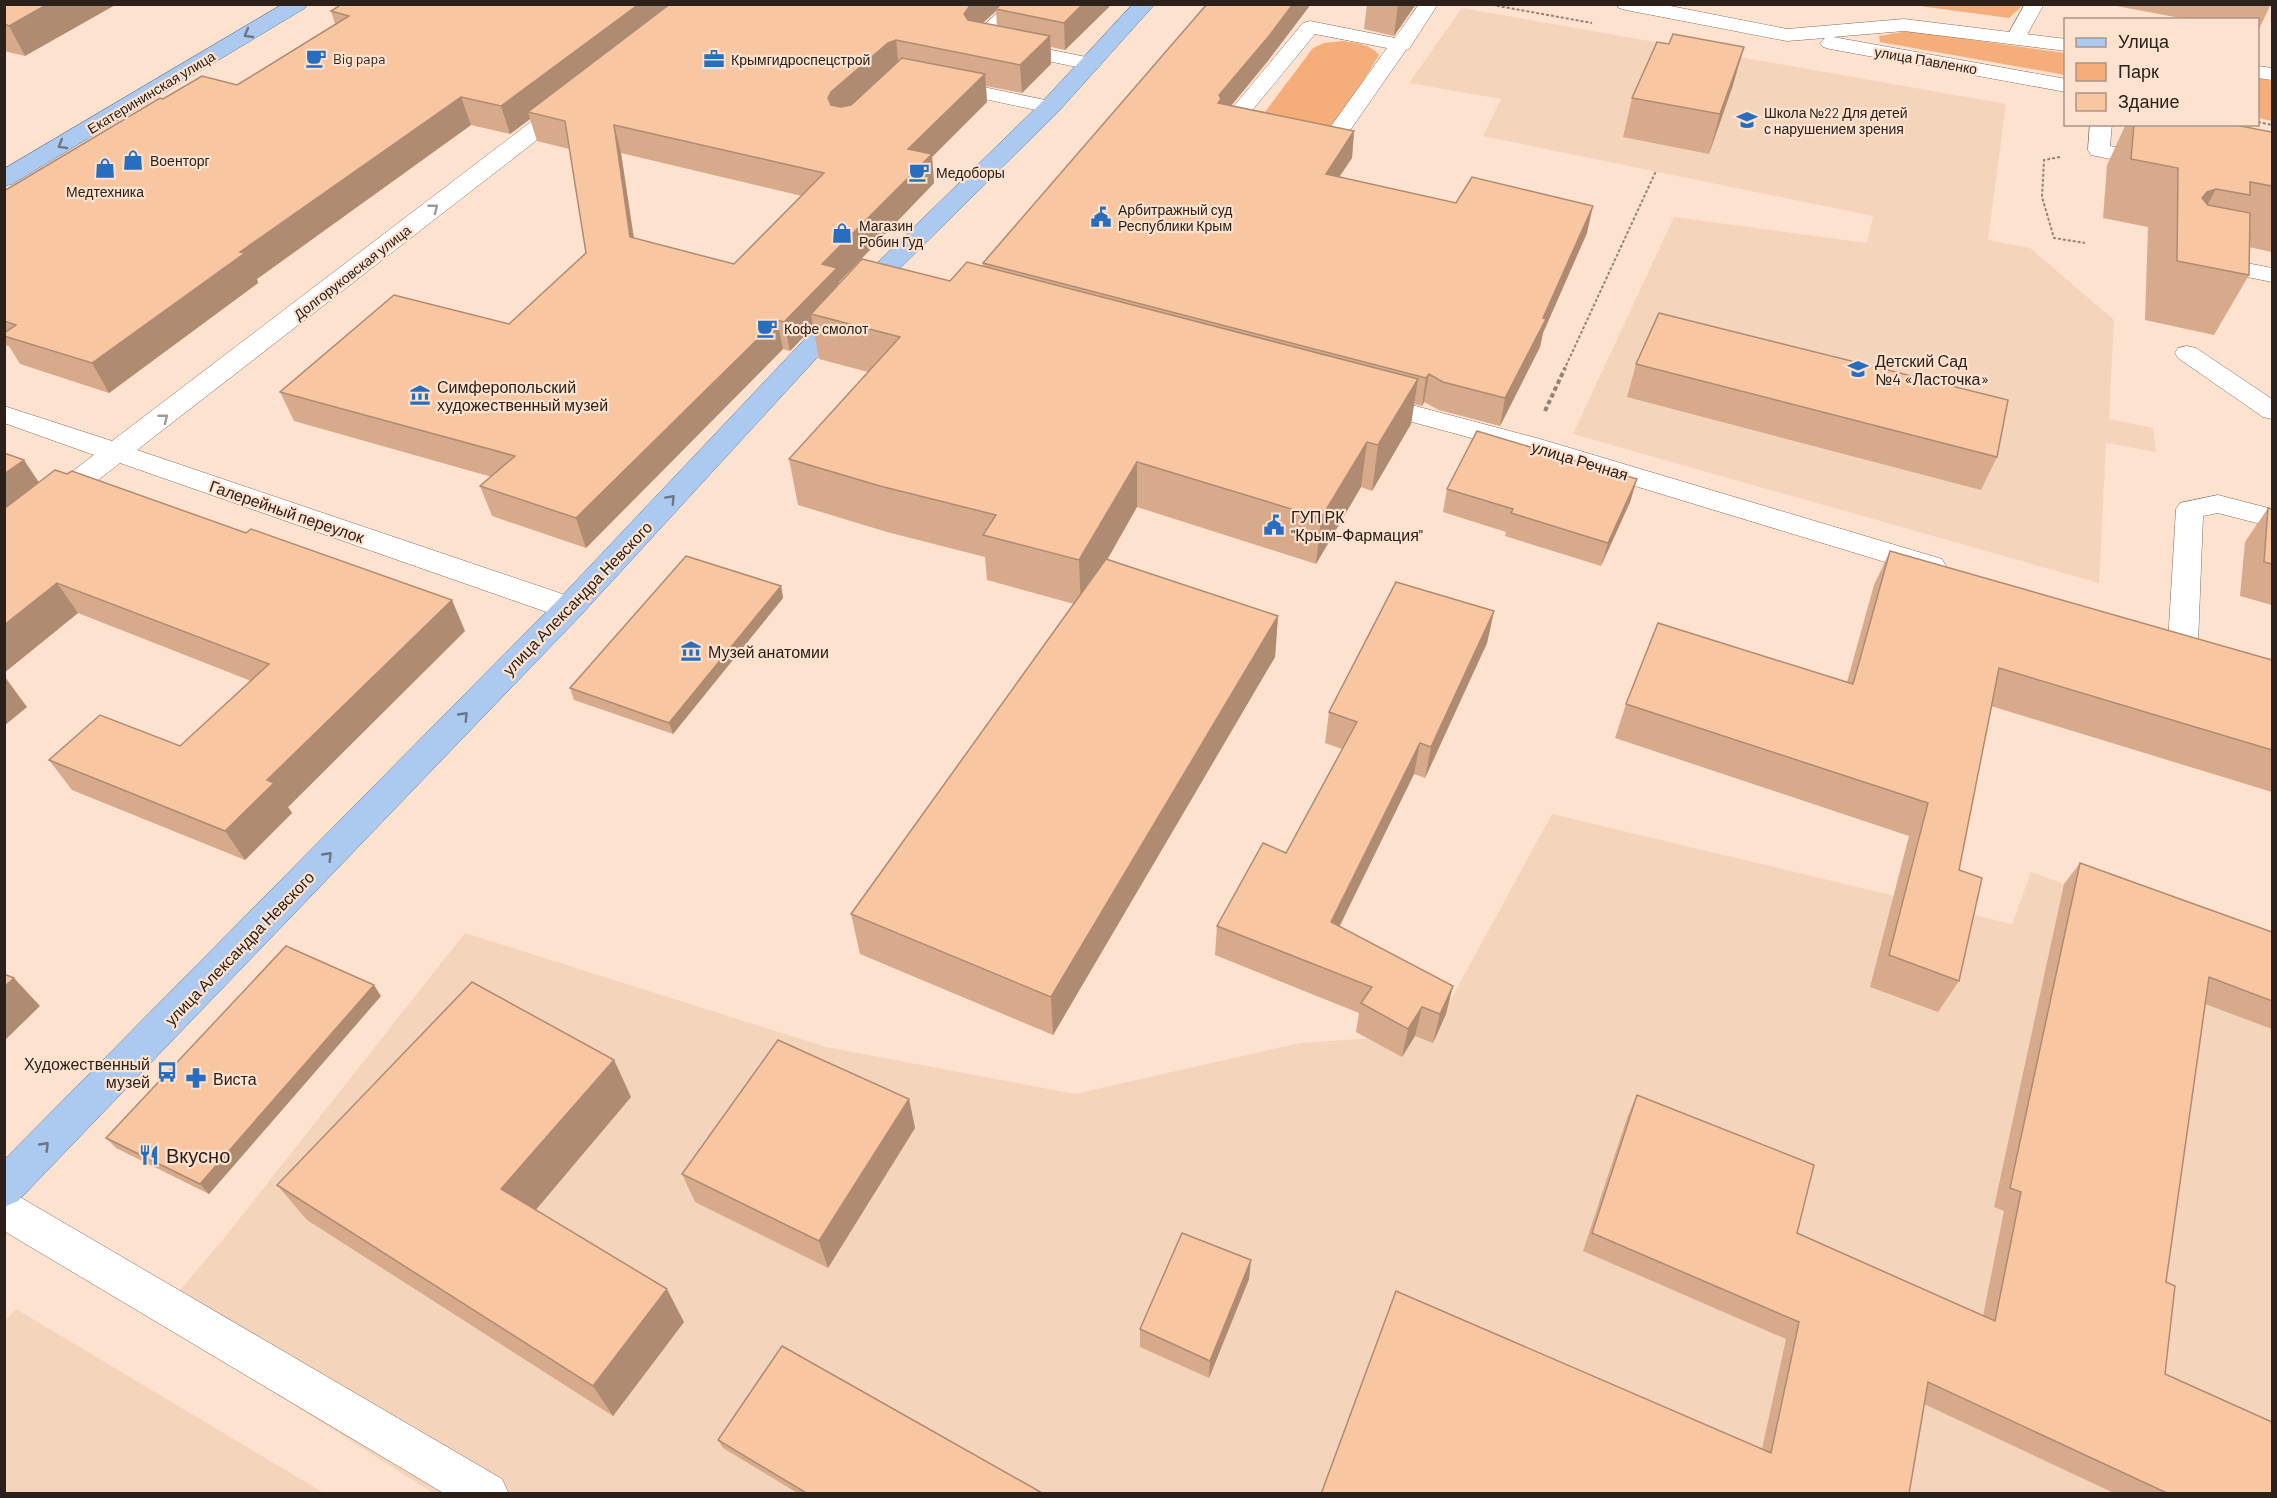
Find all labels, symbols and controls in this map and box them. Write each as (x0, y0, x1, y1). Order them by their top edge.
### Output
legend (2064, 18, 2259, 126)
one-way arrow (244, 27, 254, 38)
text: Улица (2118, 30, 2170, 52)
street label: улица Павленко (1873, 43, 1979, 77)
cafe icon: Big papa (304, 46, 328, 70)
street label: Екатерининская улица (84, 47, 218, 137)
office icon: Крымгидроспецстрой (702, 47, 726, 71)
place label: Big papa (333, 50, 385, 67)
place label: Крымгидроспецстрой (731, 51, 870, 68)
text: Парк (2118, 60, 2159, 82)
text: Здание (2118, 90, 2179, 112)
place label: Школа №22 Для детей с нарушением зрения (1764, 104, 1908, 137)
school or university icon: Школа №22 Для детей с нарушением зрения (1735, 108, 1759, 132)
one-way arrow (58, 137, 68, 149)
shop icon: Военторг (121, 148, 145, 172)
place label: Военторг (150, 152, 210, 169)
shop icon: Медтехника (93, 156, 117, 180)
cafe icon: Медоборы (907, 160, 931, 184)
place label: Медоборы (936, 164, 1005, 181)
place label: Медтехника (66, 183, 144, 200)
place label: Арбитражный суд Республики Крым (1118, 201, 1232, 234)
one-way arrow (428, 205, 439, 216)
public building icon: Арбитражный суд Республики Крым (1089, 205, 1113, 229)
place label: Магазин Робин Гуд (859, 217, 923, 250)
street label: Долгоруковская улица (290, 221, 414, 323)
shop icon: Магазин Робин Гуд (830, 221, 854, 245)
cafe icon: Кофе смолот (755, 316, 779, 340)
place label: Кофе смолот (784, 320, 869, 337)
place label: Детский Сад №4 «Ласточка» (1875, 351, 1989, 388)
school or university icon: Детский Сад №4 «Ласточка» (1846, 357, 1870, 381)
place label: Симферопольский художественный музей (437, 377, 608, 414)
museum icon: Симферопольский художественный музей (408, 383, 432, 407)
one-way arrow (157, 414, 168, 425)
street label: улица Речная (1529, 436, 1631, 484)
street label: Галерейный переулок (207, 476, 368, 547)
one-way arrow (664, 495, 675, 506)
place label: ГУП РК "Крым-Фармация" (1291, 507, 1423, 544)
public building icon: ГУП РК "Крым-Фармация" (1262, 513, 1286, 537)
street label: улица Александра Невского (498, 517, 656, 679)
museum icon: Музей анатомии (679, 639, 703, 663)
place label: Музей анатомии (708, 642, 829, 661)
one-way arrow (457, 713, 468, 723)
one-way arrow (321, 852, 332, 862)
street label: улица Александра Невского (160, 867, 318, 1029)
place label: Художественный музей (24, 1054, 150, 1091)
bus stop icon: Художественный музей (155, 1060, 179, 1084)
pharmacy icon: Виста (184, 1066, 208, 1090)
place label: Виста (213, 1069, 257, 1088)
one-way arrow (38, 1143, 49, 1154)
restaurant icon: Вкусно (137, 1143, 161, 1167)
place label: Вкусно (166, 1143, 230, 1167)

